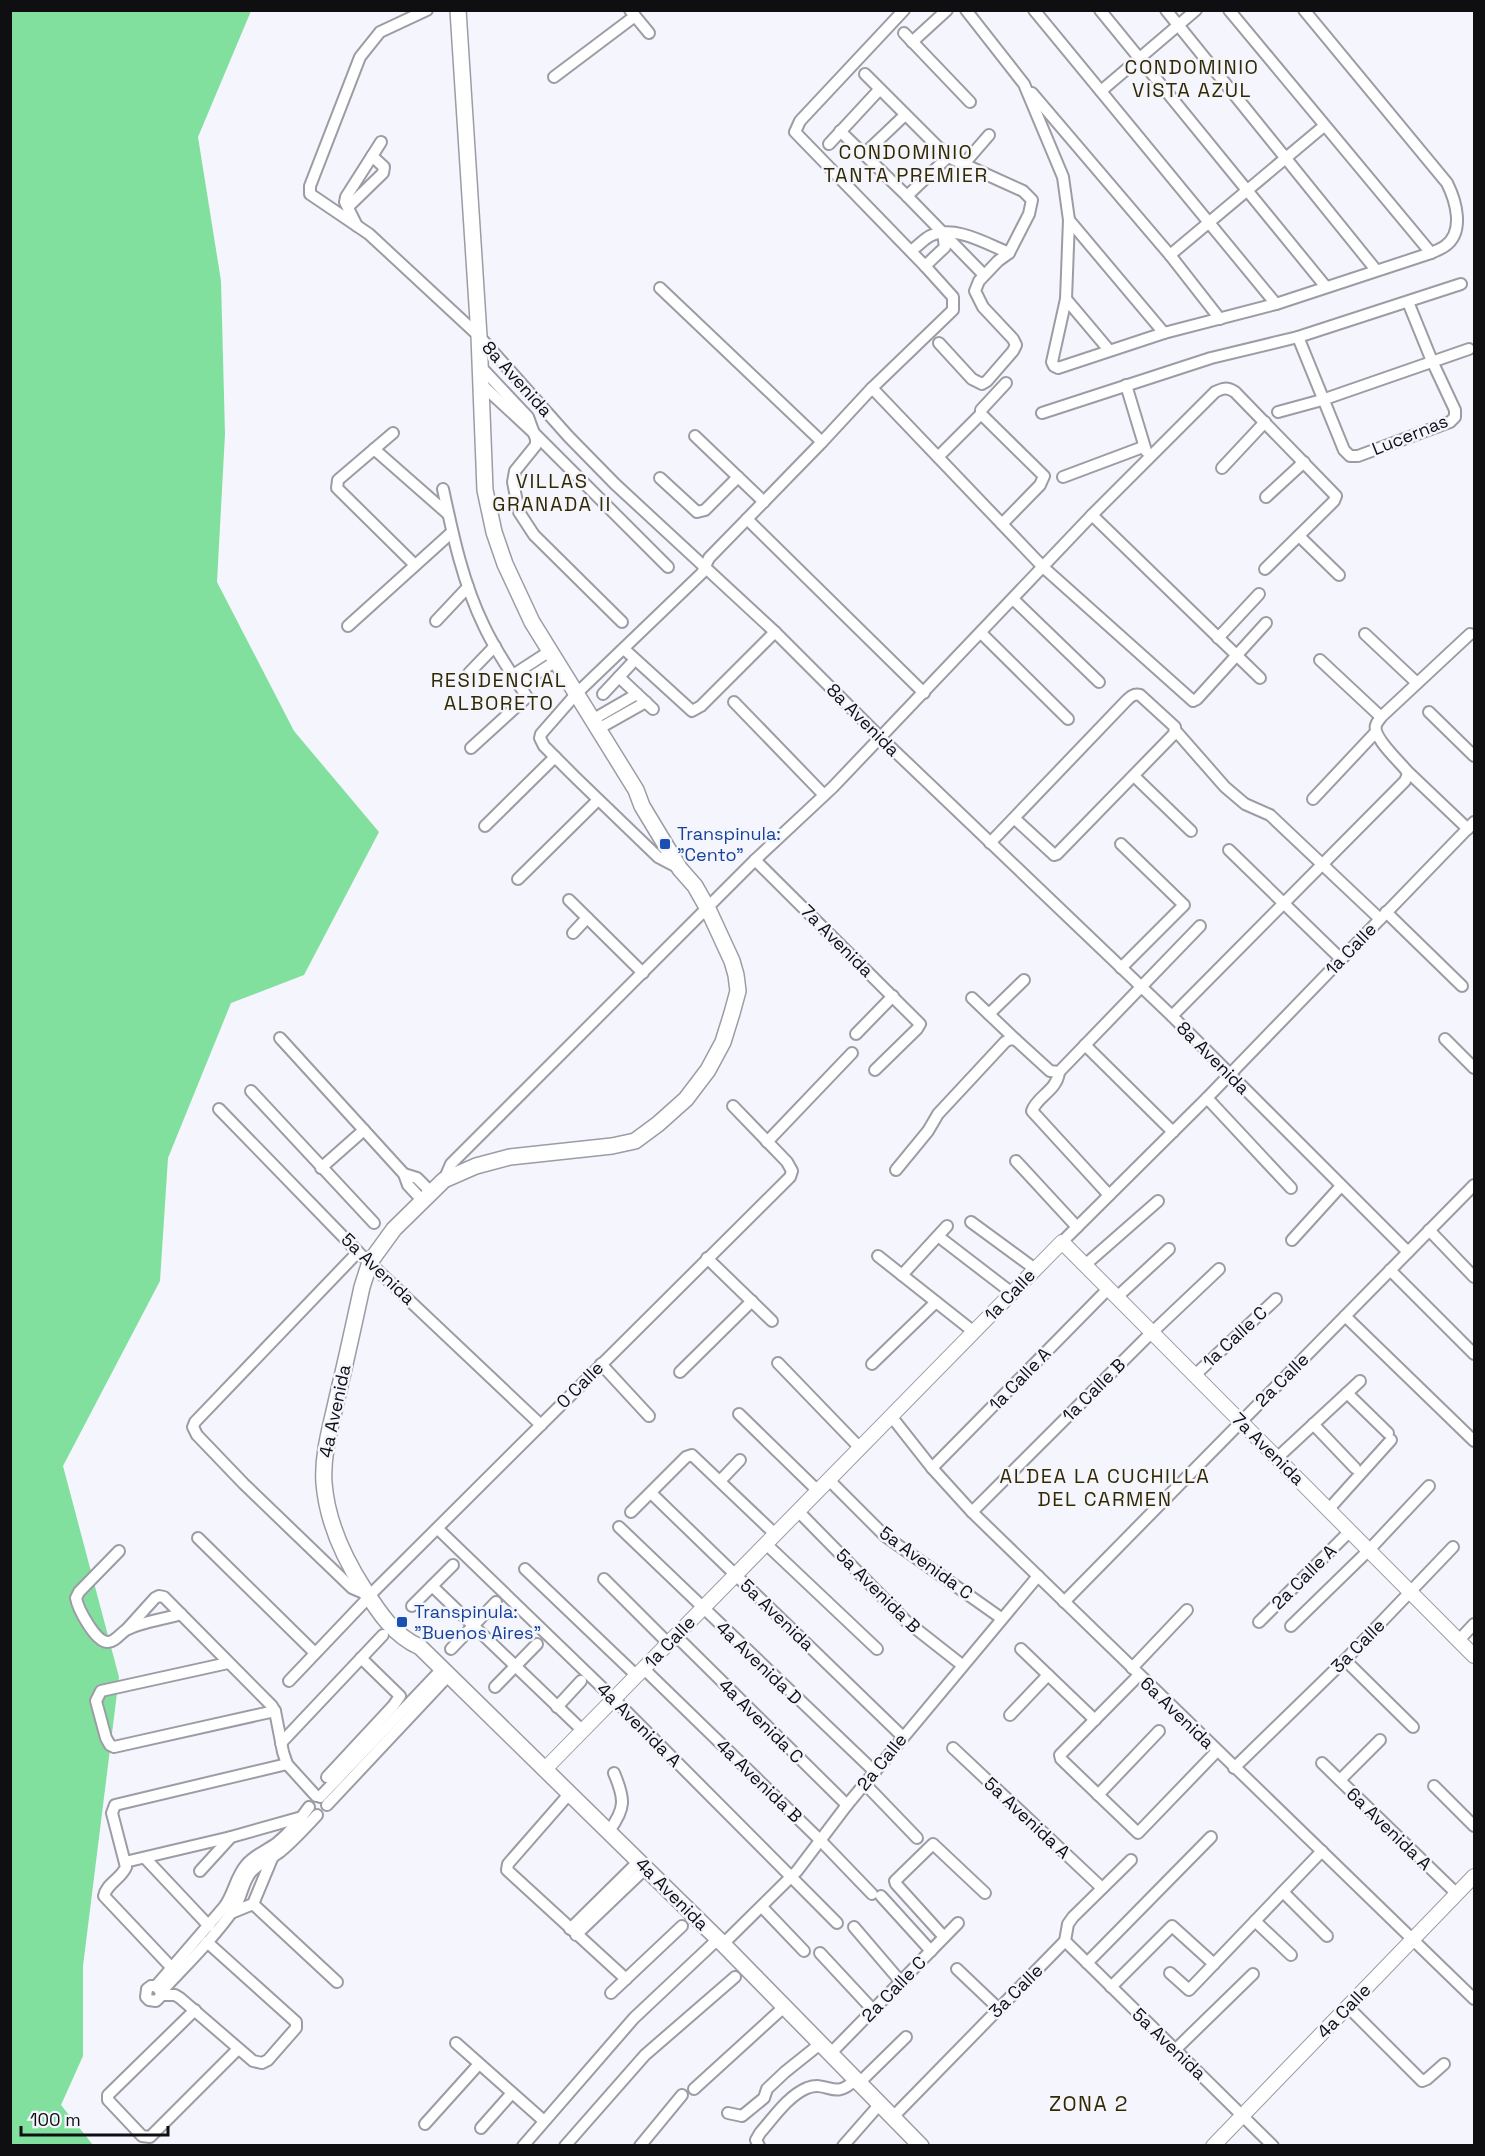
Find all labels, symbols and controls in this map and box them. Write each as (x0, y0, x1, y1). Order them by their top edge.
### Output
district label: CONDOMINIO VISTA AZUL (1125, 54, 1259, 103)
district label: CONDOMINIO TANTA PREMIER (823, 139, 989, 188)
street label: 8a Avenida (477, 336, 557, 421)
street label: Lucernas (1369, 409, 1451, 460)
district label: VILLAS GRANADA II (492, 468, 612, 517)
district label: RESIDENCIAL ALBORETO (431, 667, 567, 716)
street label: 8a Avenida (822, 678, 905, 761)
place label: Transpinula: "Cento" (677, 822, 781, 866)
marker: Transpinula: "Cento" (658, 837, 672, 851)
street label: 7a Avenida (796, 900, 878, 982)
street label: 1a Calle (1320, 918, 1381, 980)
street label: 8a Avenida (1172, 1016, 1255, 1099)
street label: 5a Avenida (337, 1228, 420, 1310)
street label: 1a Calle (979, 1264, 1040, 1326)
street label: 1a Calle C (1198, 1301, 1272, 1372)
street label: 1a Calle A (984, 1342, 1056, 1415)
street label: 2a Calle (1250, 1348, 1314, 1412)
street label: 1a Calle B (1057, 1353, 1130, 1426)
street label: 0 Calle (551, 1356, 608, 1413)
street label: 4a Avenida (313, 1362, 356, 1459)
street label: 7a Avenida (1227, 1408, 1309, 1490)
district label: ALDEA LA CUCHILLA DEL CARMEN (1000, 1463, 1210, 1512)
street label: 5a Avenida C (875, 1521, 978, 1604)
street label: 2a Calle A (1266, 1539, 1341, 1614)
street label: 5a Avenida B (831, 1543, 926, 1638)
street label: 5a Avenida (736, 1574, 819, 1656)
place label: Transpinula: "Buenos Aires" (414, 1600, 541, 1644)
street label: 1a Calle (639, 1611, 700, 1673)
street label: 3a Calle (1326, 1614, 1390, 1678)
marker: Transpinula: "Buenos Aires" (395, 1615, 409, 1629)
street label: 4a Avenida D (711, 1616, 807, 1709)
street label: 6a Avenida (1135, 1672, 1219, 1754)
street label: 4a Avenida C (714, 1673, 809, 1768)
street label: 4a Avenida A (592, 1678, 686, 1772)
street label: 2a Calle (852, 1728, 912, 1795)
street label: 4a Avenida B (711, 1734, 807, 1827)
street label: 5a Avenida A (979, 1772, 1075, 1863)
street label: 6a Avenida A (1342, 1782, 1437, 1875)
street label: 4a Avenida (631, 1852, 714, 1935)
street label: 2a Calle C (856, 1951, 931, 2027)
street label: 3a Calle (984, 1959, 1048, 2023)
street label: 4a Calle (1312, 1978, 1375, 2043)
street label: 5a Avenida (1128, 2003, 1211, 2085)
district label: ZONA 2 (1049, 2090, 1129, 2117)
scale bar (21, 2099, 168, 2137)
text: 100 m (30, 2108, 81, 2131)

